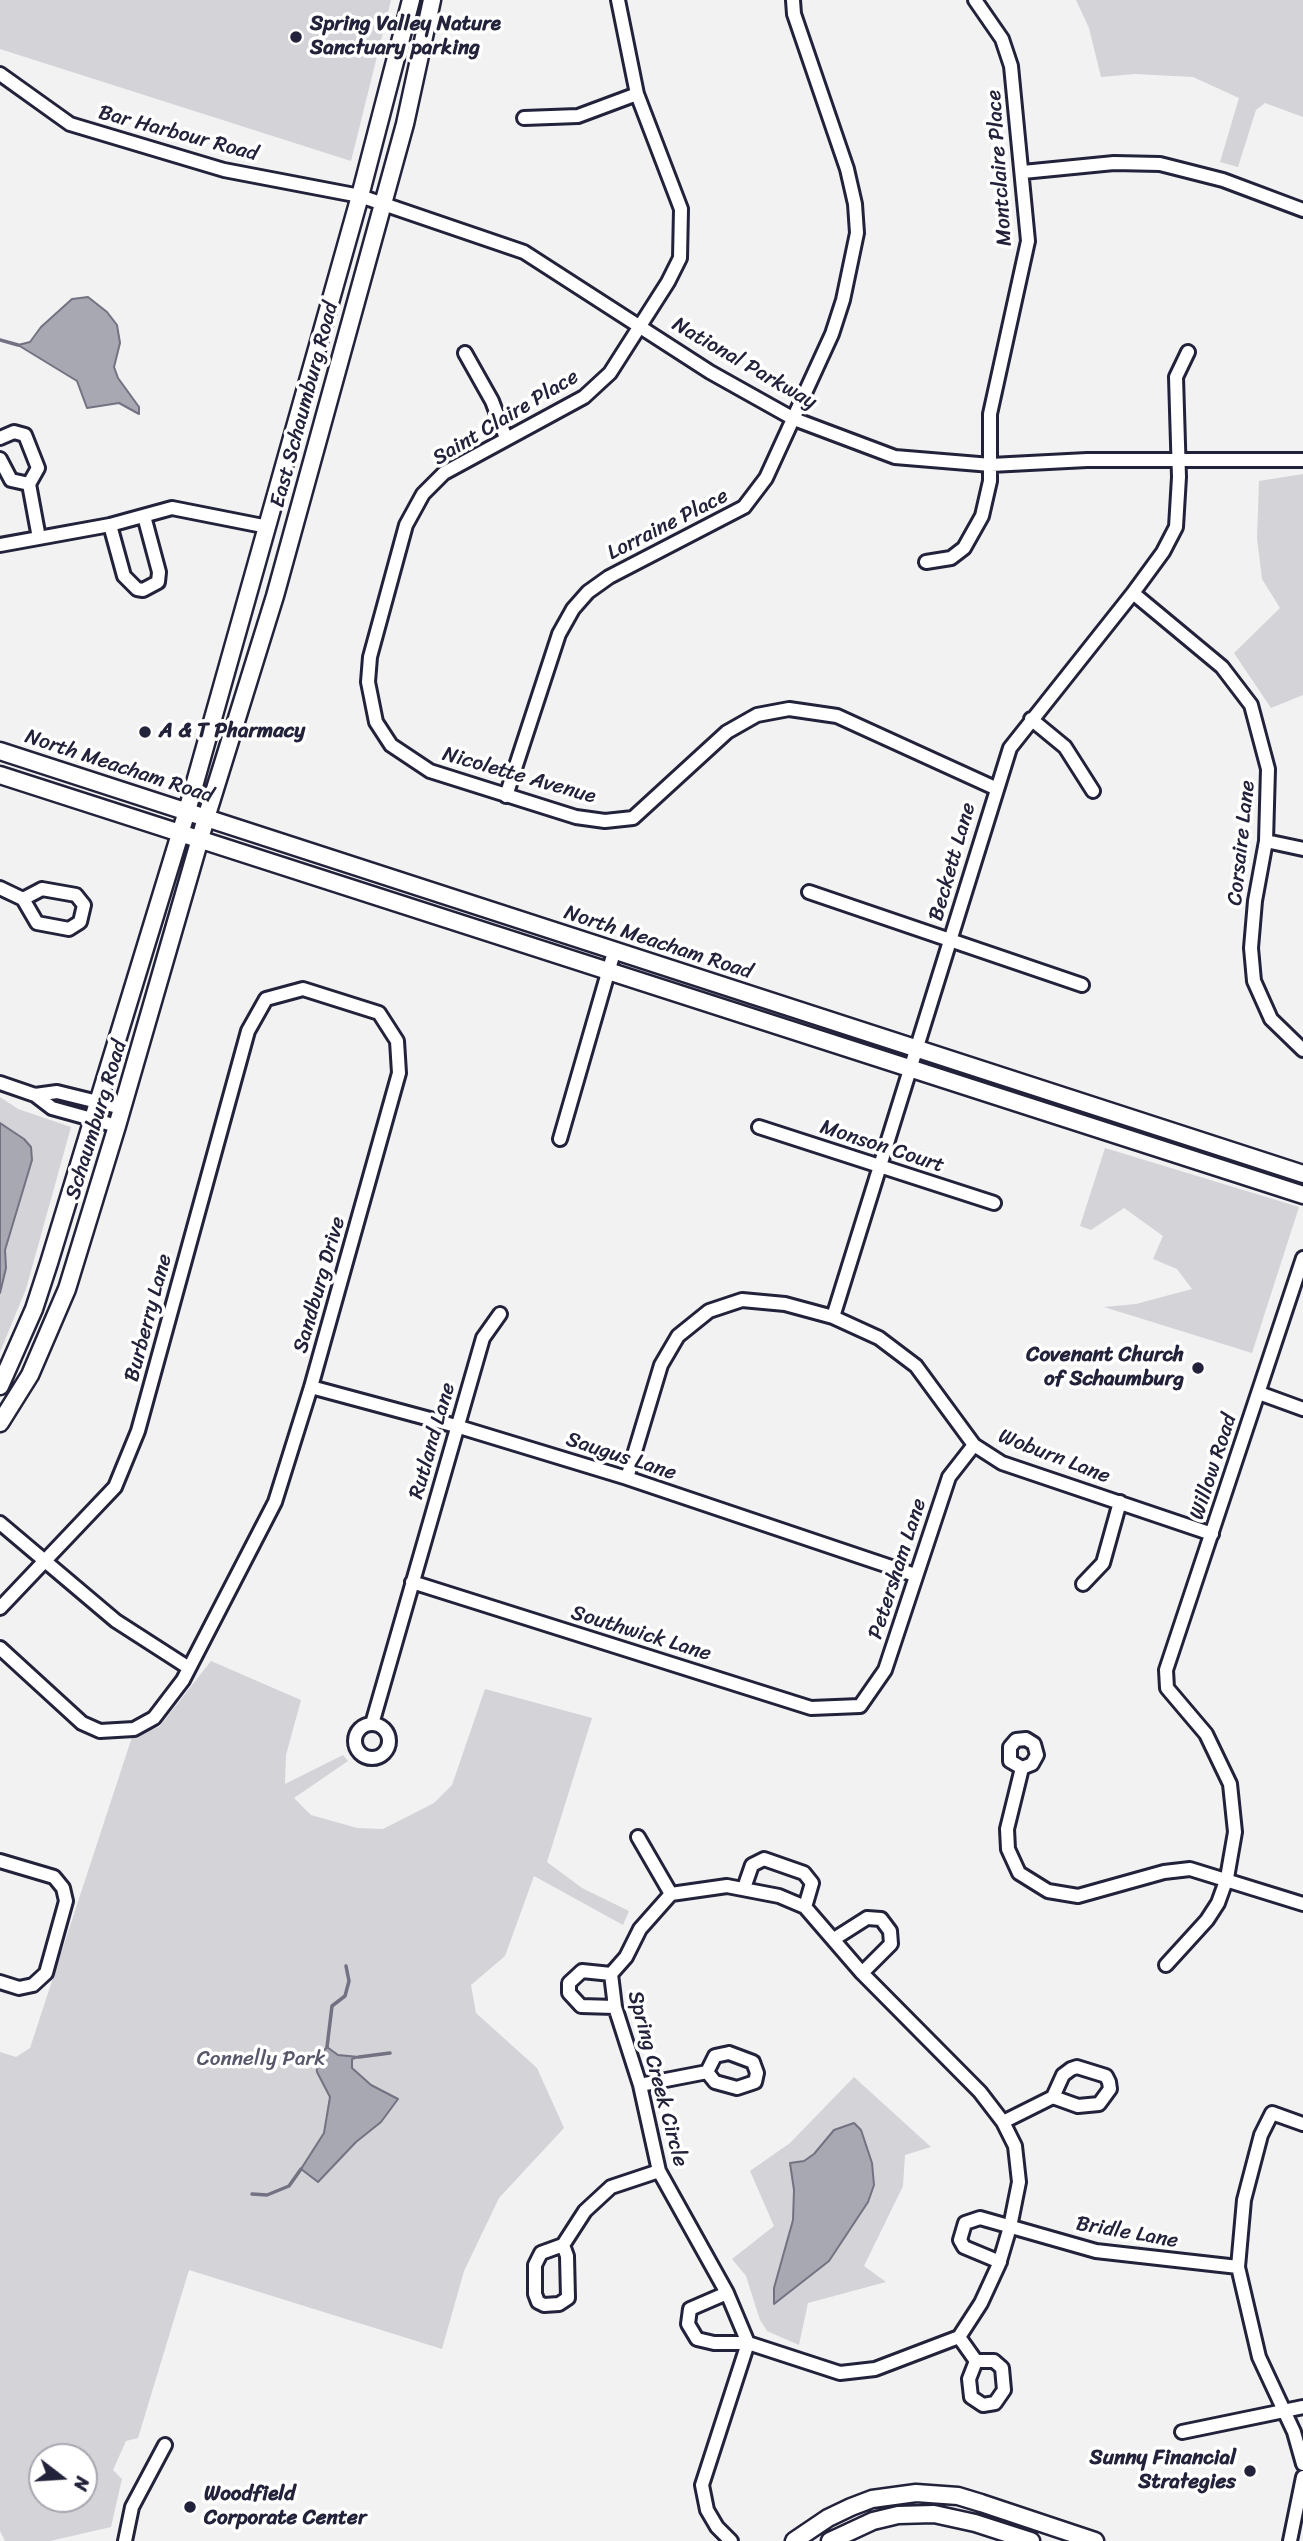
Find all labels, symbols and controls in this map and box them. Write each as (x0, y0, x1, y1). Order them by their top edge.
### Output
place label: Spring Valley Nature Sanctuary parking (310, 12, 501, 62)
marker: Spring Valley Nature Sanctuary parking (288, 29, 304, 45)
street label: Montclaire Place (982, 89, 1018, 247)
street label: Bar Harbour Road (95, 101, 261, 167)
street label: East Schaumburg Road (265, 300, 345, 510)
street label: National Parkway (667, 312, 821, 416)
street label: Saint Claire Place (429, 365, 583, 471)
street label: Lorraine Place (603, 484, 733, 566)
place label: A & T Pharmacy (159, 719, 305, 745)
marker: A & T Pharmacy (137, 724, 153, 740)
street label: North Meacham Road (22, 725, 216, 809)
street label: Nicolette Avenue (439, 742, 599, 810)
street label: Corsaire Lane (1223, 779, 1261, 907)
street label: Beckett Lane (924, 800, 982, 924)
street label: North Meacham Road (561, 901, 755, 985)
street label: Schaumburg Road (61, 1037, 133, 1203)
street label: Monson Court (817, 1115, 947, 1179)
street label: Sandburg Drive (288, 1214, 352, 1356)
street label: Burberry Lane (120, 1251, 178, 1385)
place label: Covenant Church of Schaumburg (1026, 1343, 1184, 1393)
marker: Covenant Church of Schaumburg (1190, 1360, 1206, 1376)
street label: Rutland Lane (404, 1380, 462, 1502)
street label: Willow Road (1185, 1411, 1243, 1523)
street label: Woburn Lane (995, 1424, 1113, 1490)
street label: Saugus Lane (563, 1427, 679, 1487)
street label: Petersham Lane (863, 1496, 933, 1642)
street label: Southwick Lane (568, 1601, 714, 1667)
street label: Spring Creek Circle (621, 1988, 693, 2170)
park label: Connelly Park (197, 2047, 325, 2073)
street label: Bridle Lane (1074, 2212, 1180, 2254)
north arrow (28, 2443, 98, 2513)
place label: Sunny Financial Strategies (1089, 2446, 1236, 2496)
marker: Sunny Financial Strategies (1242, 2463, 1258, 2479)
text: N (64, 2473, 99, 2495)
place label: Woodfield Corporate Center (204, 2482, 367, 2532)
marker: Woodfield Corporate Center (182, 2499, 198, 2515)

